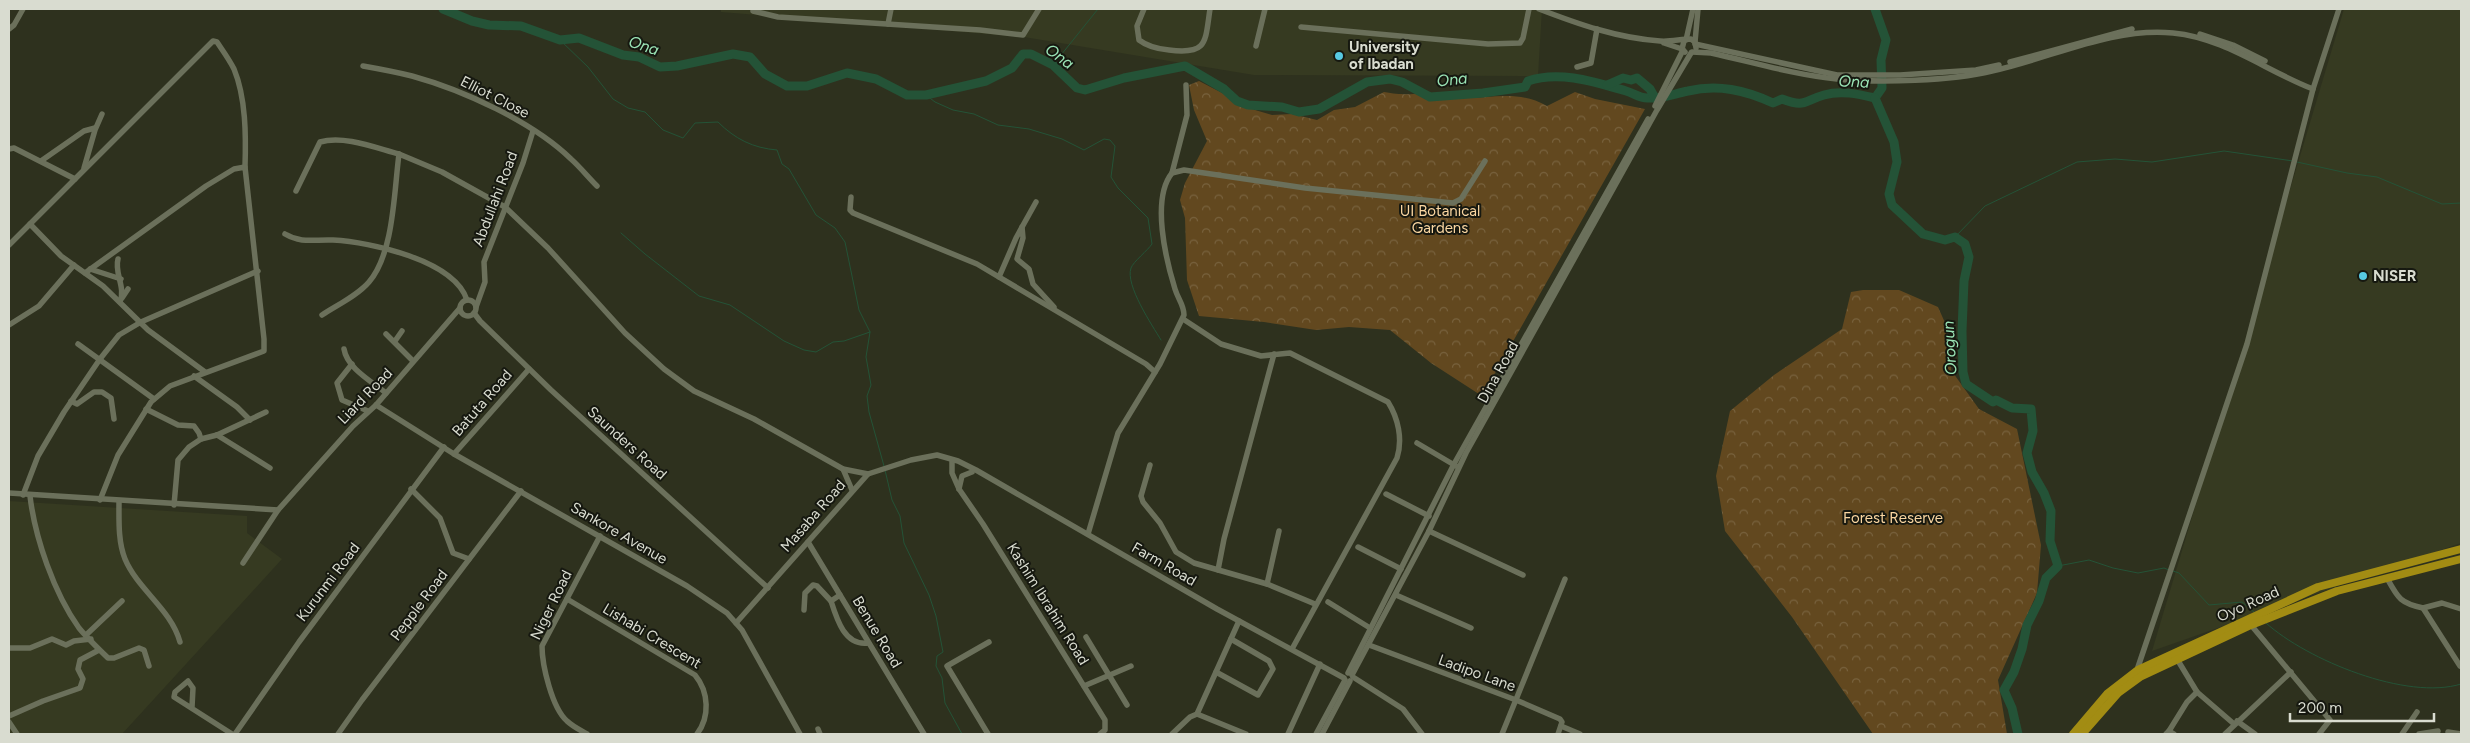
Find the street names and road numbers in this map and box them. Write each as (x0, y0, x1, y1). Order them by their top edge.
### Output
street label: Elliot Close (457, 72, 533, 122)
street label: Abdullahi Road (469, 149, 521, 249)
street label: Dina Road (1474, 338, 1522, 406)
street label: Liard Road (334, 364, 396, 428)
street label: Batuta Road (448, 366, 516, 440)
street label: Saunders Road (583, 403, 671, 483)
street label: Masaba Road (777, 476, 849, 556)
street label: Sankore Avenue (567, 498, 671, 568)
street label: Farm Road (1128, 538, 1200, 590)
street label: Kurunmi Road (293, 539, 363, 625)
street label: Kashim Ibrahim Road (1003, 540, 1093, 668)
street label: Pepple Road (386, 566, 452, 644)
street label: Niger Road (526, 567, 576, 643)
street label: Oyo Road (2214, 582, 2282, 626)
street label: Benue Road (849, 593, 905, 671)
street label: Lishabi Crescent (599, 600, 705, 673)
street label: Ladipo Lane (1436, 651, 1518, 695)

